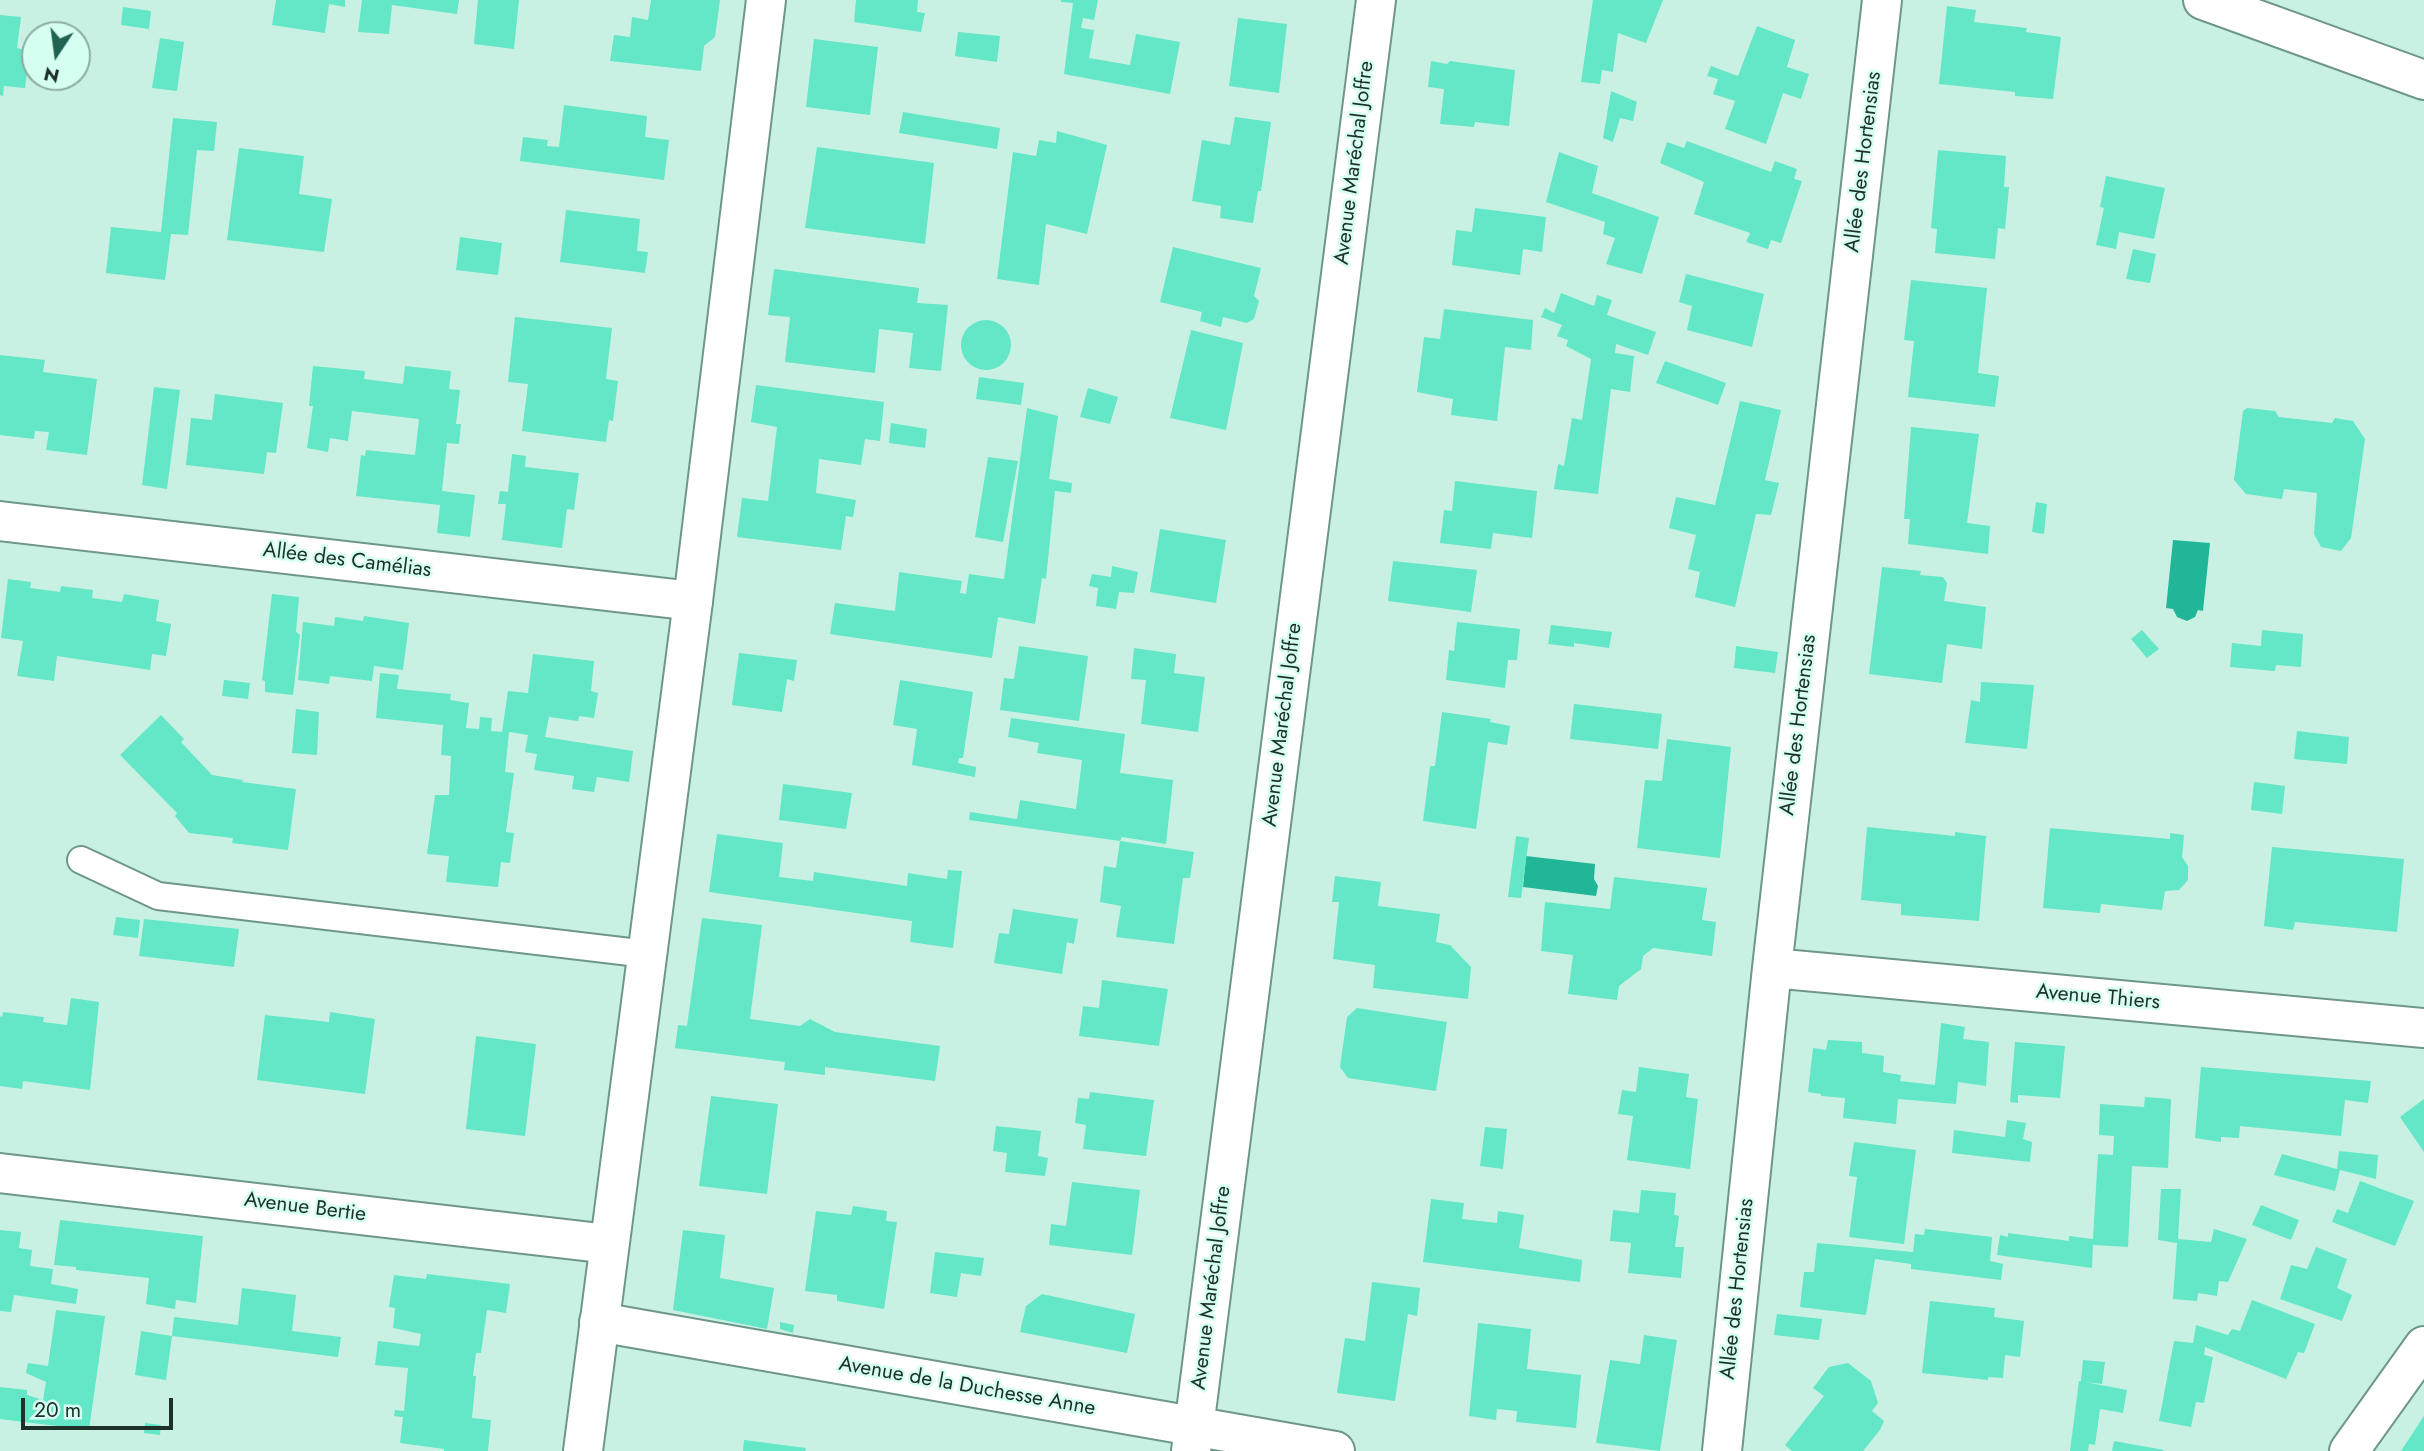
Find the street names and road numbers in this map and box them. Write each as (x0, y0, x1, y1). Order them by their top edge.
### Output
street label: Avenue Maréchal Joffre (1330, 60, 1380, 266)
street label: Allée des Hortensias (1840, 70, 1888, 254)
street label: Allée des Camélias (261, 538, 433, 584)
street label: Avenue Maréchal Joffre (1258, 622, 1308, 828)
street label: Allée des Hortensias (1775, 633, 1823, 817)
street label: Avenue Thiers (2035, 980, 2161, 1016)
street label: Avenue Maréchal Joffre (1187, 1185, 1237, 1391)
street label: Avenue Bertie (243, 1188, 367, 1228)
street label: Allée des Hortensias (1716, 1197, 1760, 1381)
street label: Avenue de la Duchesse Anne (837, 1352, 1097, 1422)

